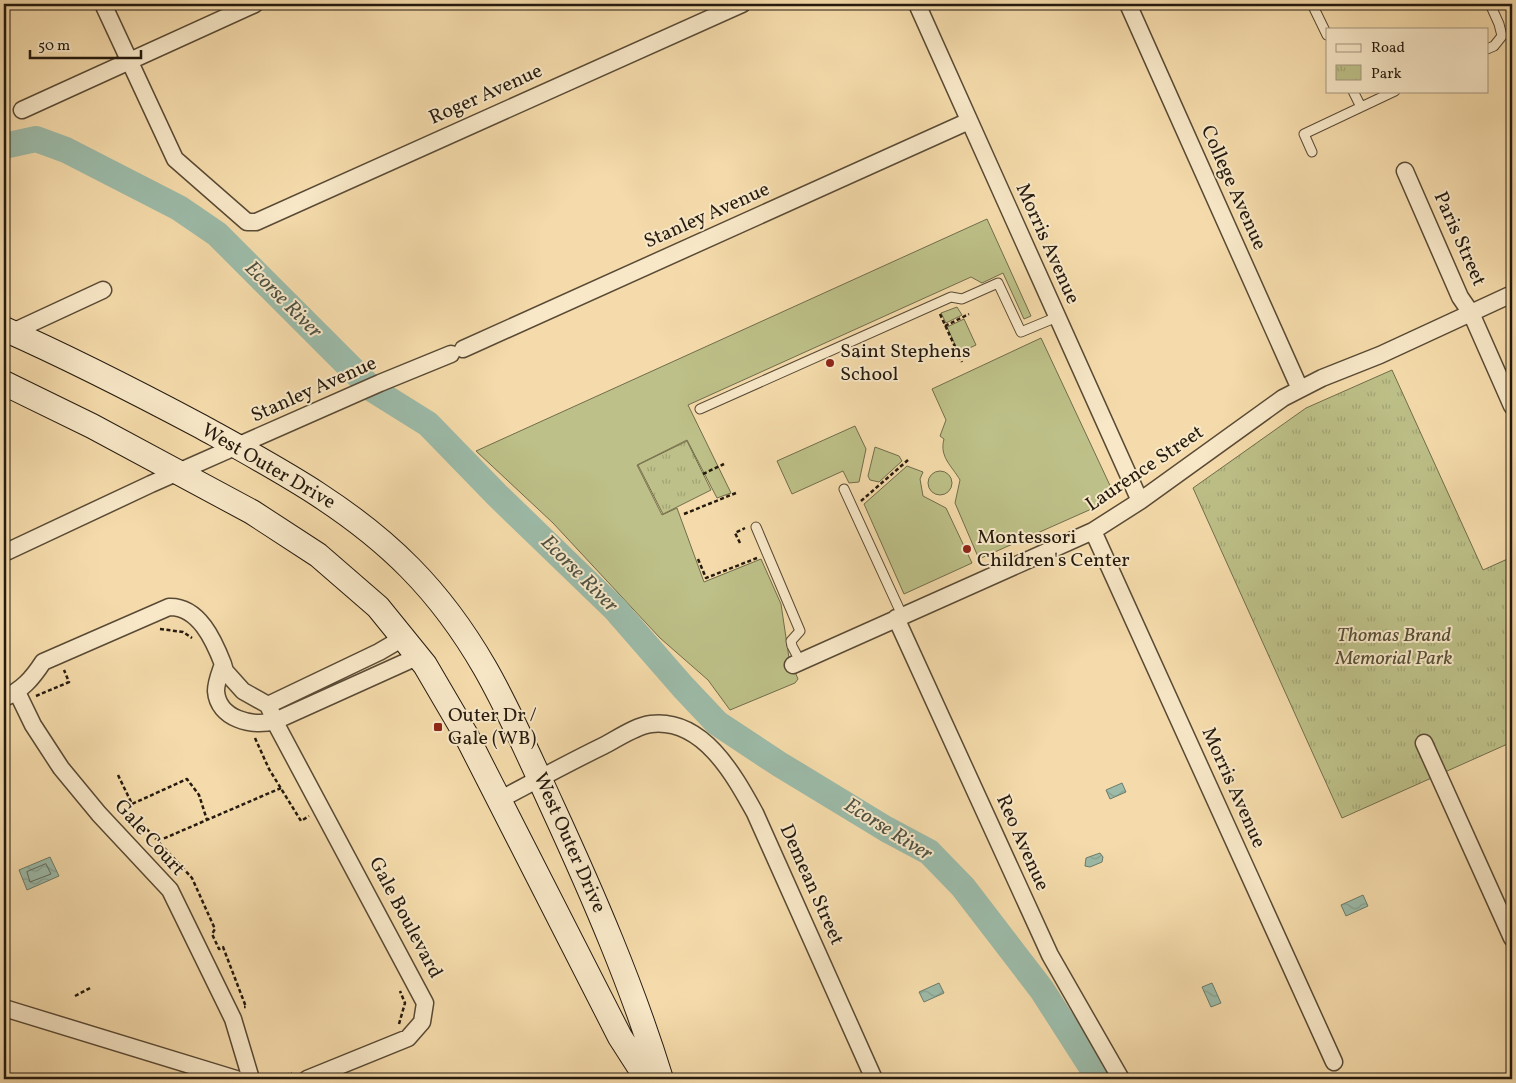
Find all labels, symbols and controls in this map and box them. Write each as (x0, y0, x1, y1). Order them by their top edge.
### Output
scale bar (30, 28, 141, 60)
legend (1326, 28, 1488, 92)
text: 50 m (38, 36, 70, 57)
text: Road (1371, 38, 1405, 59)
street label: Roger Avenue (425, 58, 547, 132)
text: Park (1371, 64, 1402, 85)
street label: College Avenue (1193, 121, 1273, 255)
street label: Stanley Avenue (640, 176, 774, 256)
street label: Morris Avenue (1008, 179, 1086, 309)
street label: Paris Street (1426, 187, 1492, 291)
water label: Ecorse River (238, 255, 328, 345)
place label: Saint Stephens School (840, 338, 970, 389)
street label: Stanley Avenue (247, 350, 381, 430)
marker: Saint Stephens School (824, 357, 836, 369)
street label: West Outer Drive (196, 417, 340, 517)
street label: Laurence Street (1080, 419, 1210, 519)
place label: Montessori Children's Center (977, 524, 1130, 575)
water label: Ecorse River (534, 529, 624, 619)
marker: Montessori Children's Center (961, 543, 973, 555)
park label: Thomas Brand Memorial Park (1334, 622, 1453, 673)
place label: Outer Dr / Gale (WB) (448, 702, 537, 753)
marker: Outer Dr / Gale (WB) (432, 721, 444, 733)
street label: Morris Avenue (1194, 723, 1272, 853)
street label: West Outer Drive (526, 768, 612, 918)
street label: Reo Avenue (988, 790, 1056, 896)
water label: Ecorse River (838, 791, 938, 869)
street label: Gale Court (107, 794, 191, 882)
street label: Demean Street (772, 820, 850, 950)
street label: Gale Boulevard (361, 852, 449, 984)

